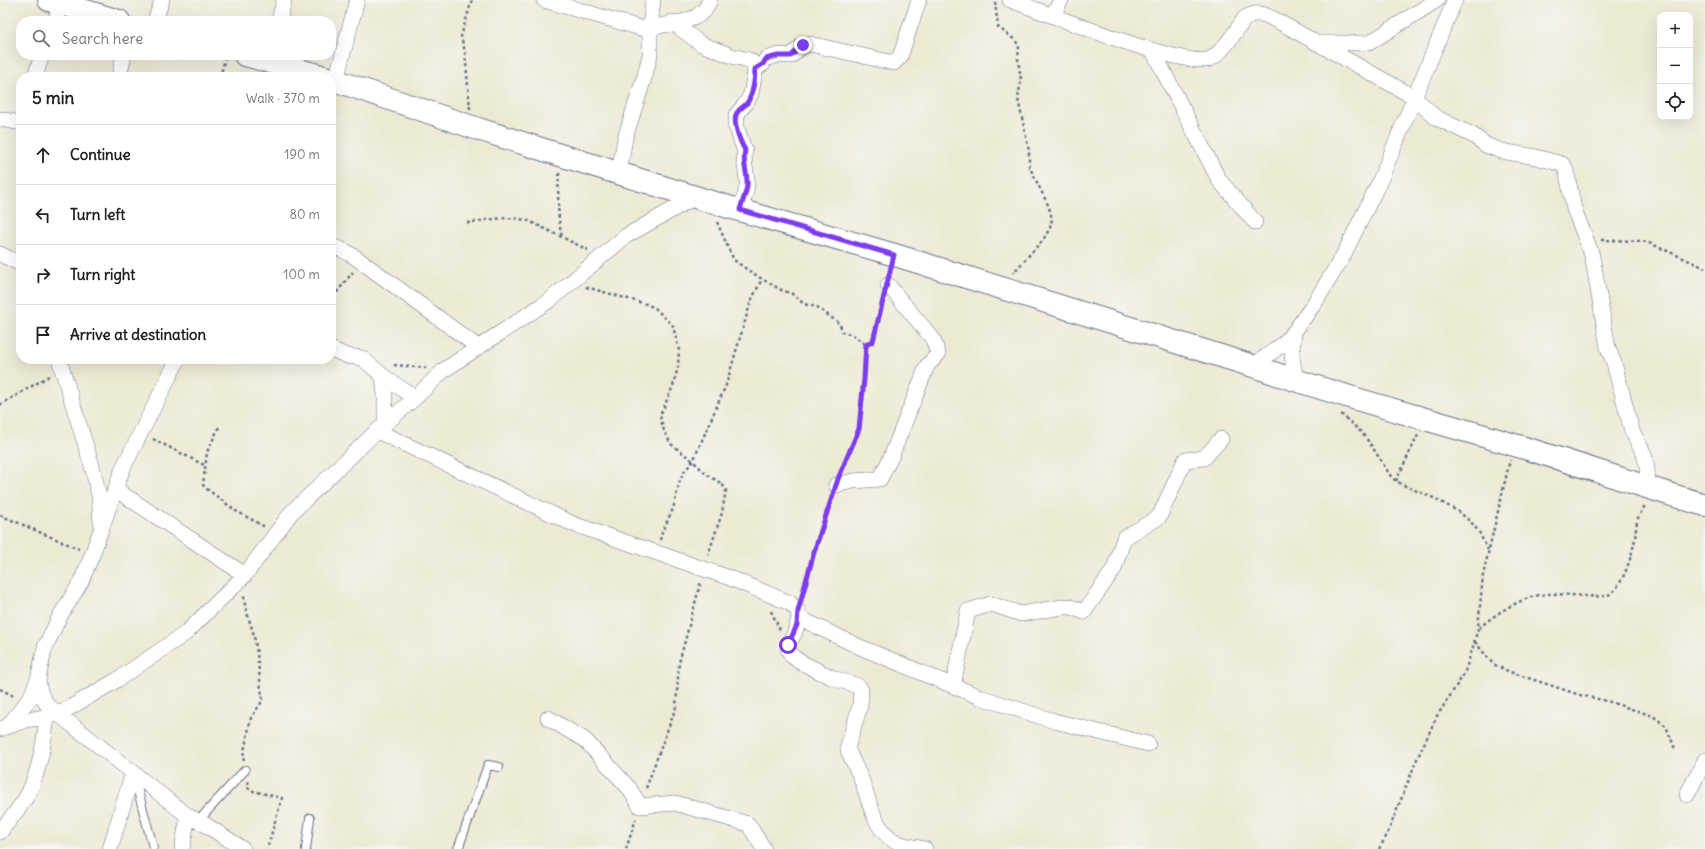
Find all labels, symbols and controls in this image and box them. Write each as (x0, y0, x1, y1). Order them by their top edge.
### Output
map controls (1657, 12, 1693, 120)
button: + (1657, 12, 1693, 48)
search box (16, 16, 336, 60)
icon: search (30, 27, 52, 49)
text: Search here (62, 29, 143, 48)
route end (794, 36, 812, 54)
button: − (1657, 48, 1693, 84)
button: locate (1657, 84, 1693, 120)
text: 5 min (32, 87, 74, 109)
text: Walk · 370 m (246, 90, 320, 107)
icon: ahead (32, 144, 54, 166)
text: Continue (70, 145, 131, 164)
text: 190 m (284, 146, 320, 163)
icon: left (32, 204, 54, 226)
text: Turn left (70, 205, 125, 224)
text: 80 m (289, 206, 320, 223)
icon: right (32, 264, 54, 286)
text: Turn right (70, 265, 135, 284)
text: 100 m (283, 266, 320, 283)
icon: arrive (32, 324, 54, 346)
text: Arrive at destination (70, 325, 206, 344)
route start (779, 636, 797, 654)

